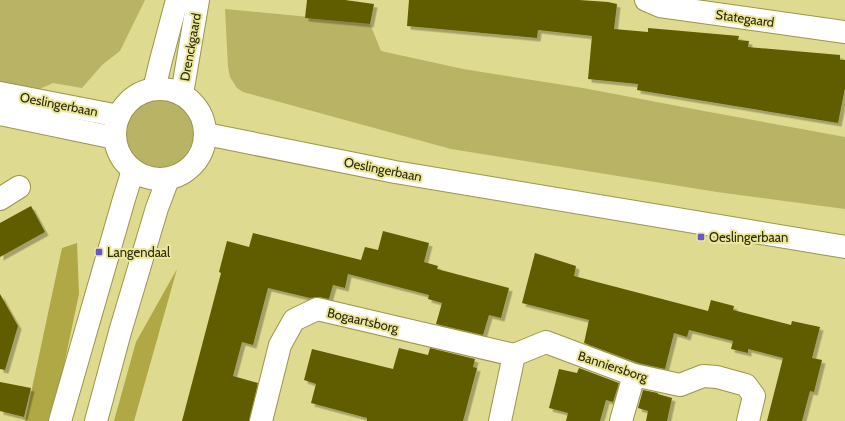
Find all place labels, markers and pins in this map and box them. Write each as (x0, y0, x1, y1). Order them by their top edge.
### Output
place label: Oeslingerbaan (709, 229, 788, 245)
marker: Oeslingerbaan (696, 232, 706, 242)
place label: Langendaal (107, 244, 170, 260)
marker: Langendaal (94, 247, 104, 257)

